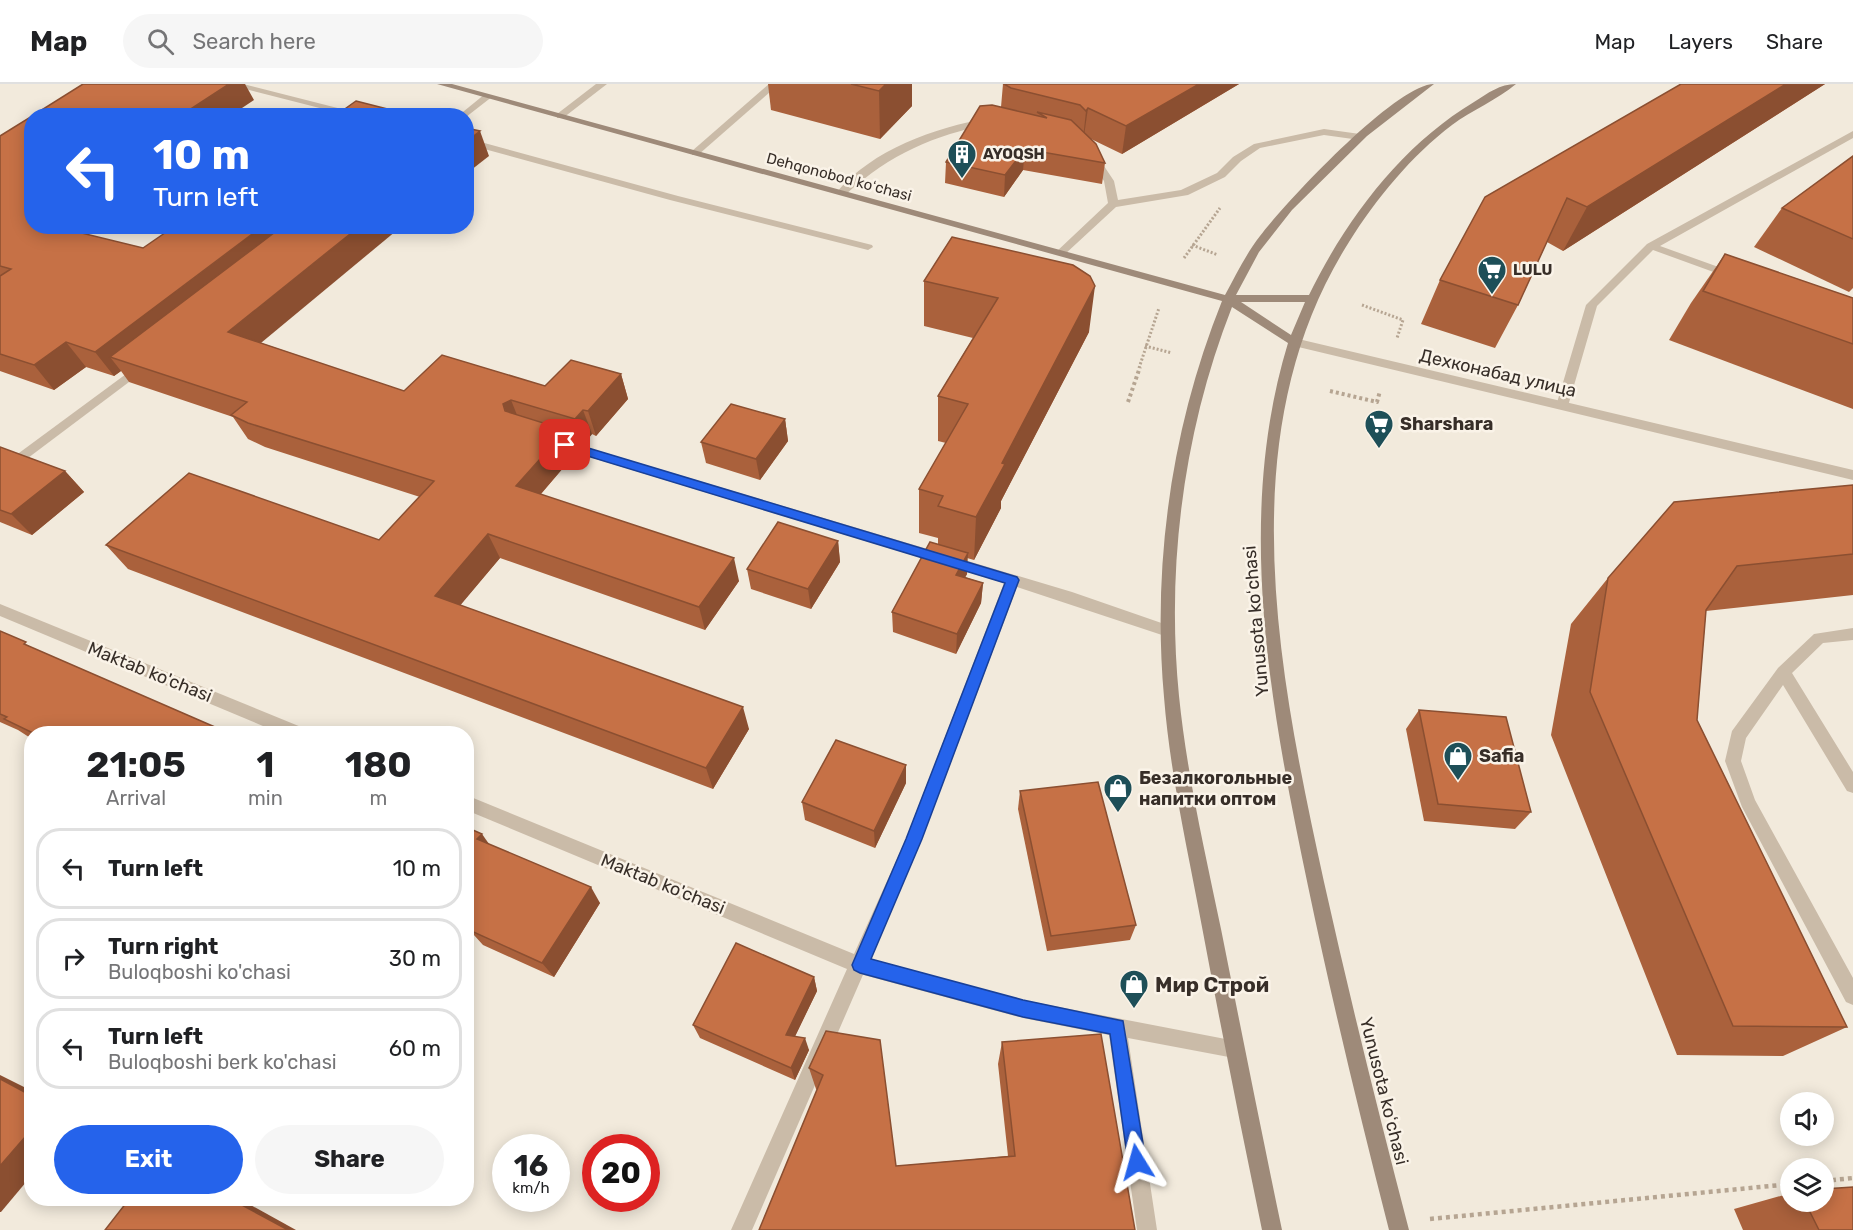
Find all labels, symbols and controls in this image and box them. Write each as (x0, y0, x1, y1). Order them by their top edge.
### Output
search box (123, 14, 543, 68)
text: Map (30, 25, 87, 58)
icon: search (144, 25, 177, 58)
text: Search here (192, 28, 316, 55)
text: Map (1594, 29, 1635, 54)
text: Layers (1668, 29, 1733, 54)
text: Share (1766, 29, 1823, 54)
text: 10 m (153, 130, 250, 180)
icon: left (54, 132, 132, 210)
building icon: AYOQSH (946, 138, 978, 180)
place label: AYOQSH (983, 145, 1045, 163)
street label: Dehqonobod koʻchasi (764, 149, 914, 205)
text: Turn left (153, 181, 258, 213)
supermarket icon: LULU (1476, 254, 1508, 296)
place label: LULU (1513, 261, 1552, 279)
street label: Дехконабад улица (1417, 344, 1579, 402)
supermarket icon: Sharshara (1363, 408, 1395, 450)
place label: Sharshara (1400, 413, 1493, 435)
pin (539, 419, 590, 470)
icon: arrive (548, 428, 581, 461)
street label: Yunusota koʻchasi (1238, 545, 1274, 697)
street label: Maktab ko'chasi (85, 637, 215, 707)
shop icon: Safia (1442, 740, 1474, 782)
text: 21:05 (86, 743, 186, 786)
text: 1 (256, 743, 274, 786)
text: 180 (345, 743, 412, 786)
place label: Safia (1479, 745, 1524, 767)
place label: Безалкогольные напитки оптом (1139, 767, 1293, 810)
shop icon: Безалкогольные напитки оптом (1102, 772, 1134, 814)
text: Arrival (106, 786, 166, 810)
text: min (248, 786, 283, 810)
text: m (369, 786, 387, 810)
street label: Maktab ko'chasi (598, 849, 728, 919)
icon: left (57, 852, 90, 885)
text: Turn left (108, 855, 203, 882)
text: 10 m (393, 855, 441, 882)
text: Turn right (108, 933, 218, 960)
icon: right (57, 942, 90, 975)
text: 30 m (389, 945, 441, 972)
text: Buloqboshi ko'chasi (108, 960, 291, 984)
shop icon: Мир Строй (1118, 968, 1150, 1010)
place label: Мир Строй (1155, 972, 1269, 997)
street label: Yunusota koʻchasi (1355, 1015, 1413, 1167)
text: Turn left (108, 1023, 203, 1050)
icon: left (57, 1032, 90, 1065)
text: 60 m (389, 1035, 441, 1062)
text: Buloqboshi berk ko'chasi (108, 1050, 337, 1074)
map controls (1780, 1092, 1834, 1212)
button: sound (1780, 1092, 1834, 1146)
button: Exit (54, 1125, 243, 1194)
button: Share (255, 1125, 444, 1194)
position arrow (1105, 1130, 1169, 1194)
speed limit sign: 20 (582, 1134, 660, 1212)
text: 16 (514, 1148, 548, 1184)
button: layers (1780, 1158, 1834, 1212)
text: km/h (512, 1179, 550, 1197)

